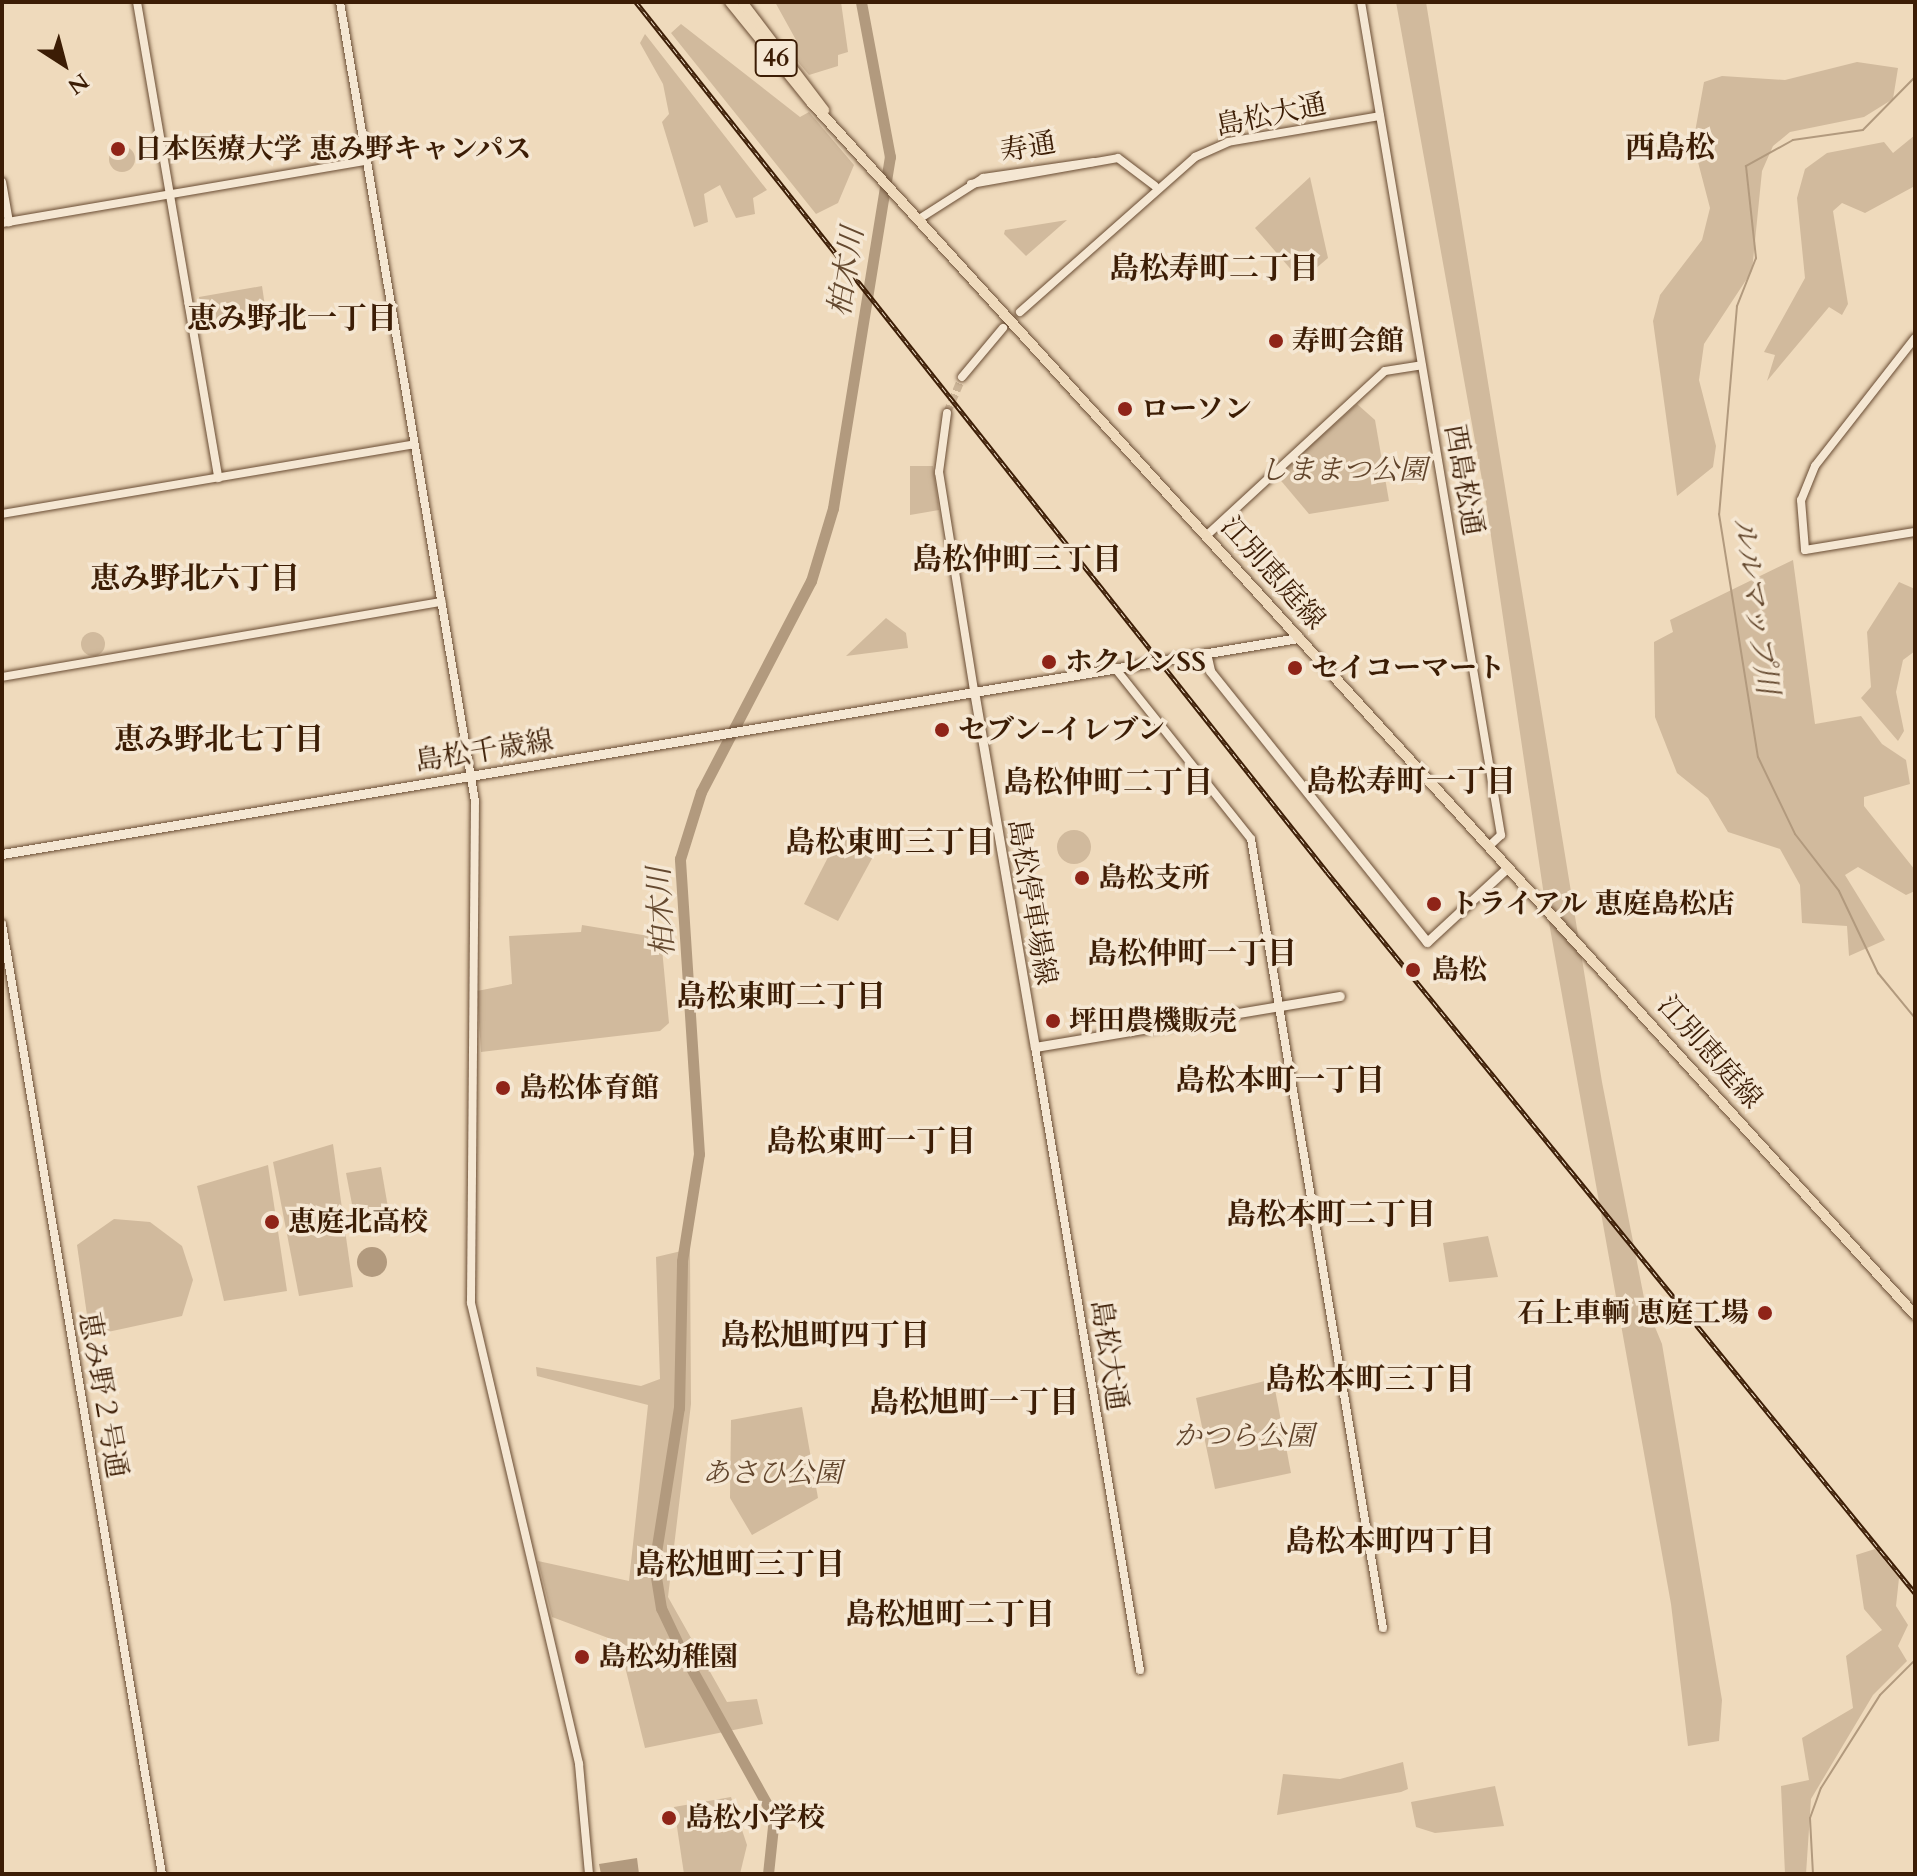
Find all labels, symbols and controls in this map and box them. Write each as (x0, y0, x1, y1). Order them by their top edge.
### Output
north arrow (24, 24, 104, 104)
road number: 46 (754, 36, 798, 80)
text: N (62, 66, 95, 101)
street label: 島松大通 (1213, 87, 1329, 143)
street label: 寿通 (998, 126, 1058, 168)
district label: 西島松 (1625, 130, 1715, 166)
place label: 日本医療大学 恵み野キャンパス (134, 132, 534, 166)
marker: 日本医療大学 恵み野キャンパス (109, 140, 127, 158)
water label: 柏木川 (822, 225, 872, 319)
district label: 島松寿町二丁目 (1109, 251, 1319, 287)
district label: 恵み野北一丁目 (187, 301, 397, 337)
place label: 寿町会館 (1292, 324, 1404, 358)
marker: 寿町会館 (1267, 332, 1285, 350)
place label: ローソン (1141, 392, 1253, 426)
marker: ローソン (1116, 400, 1134, 418)
street label: 西島松通 (1438, 422, 1490, 538)
park label: しままつ公園 (1259, 453, 1427, 487)
street label: 江別恵庭線 (1214, 510, 1332, 636)
water label: ルルマップ川 (1725, 514, 1785, 698)
district label: 島松仲町三丁目 (912, 542, 1122, 578)
district label: 恵み野北六丁目 (90, 561, 300, 597)
place label: ホクレンSS (1065, 645, 1207, 679)
place label: セイコーマート (1311, 651, 1507, 685)
marker: ホクレンSS (1040, 653, 1058, 671)
marker: セイコーマート (1286, 659, 1304, 677)
place label: セブン-イレブン (958, 713, 1167, 747)
marker: セブン-イレブン (933, 721, 951, 739)
district label: 恵み野北七丁目 (114, 722, 324, 758)
street label: 島松千歳線 (412, 723, 556, 779)
district label: 島松寿町一丁目 (1306, 764, 1516, 800)
district label: 島松仲町二丁目 (1003, 765, 1213, 801)
street label: 島松停車場線 (1001, 816, 1063, 988)
district label: 島松東町三丁目 (785, 825, 995, 861)
place label: 島松支所 (1098, 861, 1210, 895)
water label: 柏木川 (642, 866, 682, 958)
marker: 島松支所 (1073, 869, 1091, 887)
place label: トライアル 恵庭島松店 (1450, 887, 1738, 921)
marker: トライアル 恵庭島松店 (1425, 895, 1443, 913)
district label: 島松仲町一丁目 (1087, 936, 1297, 972)
place label: 島松 (1431, 953, 1487, 987)
marker: 島松 (1402, 959, 1424, 981)
district label: 島松東町二丁目 (676, 979, 886, 1015)
street label: 江別恵庭線 (1651, 989, 1769, 1115)
place label: 坪田農機販売 (1069, 1004, 1237, 1038)
marker: 坪田農機販売 (1044, 1012, 1062, 1030)
district label: 島松本町一丁目 (1175, 1063, 1385, 1099)
place label: 島松体育館 (519, 1071, 659, 1105)
marker: 島松体育館 (494, 1079, 512, 1097)
district label: 島松東町一丁目 (766, 1124, 976, 1160)
district label: 島松本町二丁目 (1226, 1197, 1436, 1233)
place label: 恵庭北高校 (288, 1205, 428, 1239)
marker: 恵庭北高校 (263, 1213, 281, 1231)
place label: 石上車輌 恵庭工場 (1517, 1296, 1749, 1330)
street label: 島松大通 (1084, 1297, 1134, 1413)
marker: 石上車輌 恵庭工場 (1756, 1304, 1774, 1322)
street label: 恵み野２号通 (72, 1309, 134, 1481)
district label: 島松旭町四丁目 (720, 1318, 930, 1354)
district label: 島松本町三丁目 (1265, 1362, 1475, 1398)
district label: 島松旭町一丁目 (869, 1385, 1079, 1421)
park label: かつら公園 (1174, 1419, 1314, 1453)
park label: あさひ公園 (702, 1456, 842, 1490)
district label: 島松本町四丁目 (1285, 1524, 1495, 1560)
district label: 島松旭町三丁目 (635, 1547, 845, 1583)
district label: 島松旭町二丁目 (845, 1597, 1055, 1633)
place label: 島松幼稚園 (598, 1640, 738, 1674)
marker: 島松幼稚園 (573, 1648, 591, 1666)
place label: 島松小学校 (685, 1801, 825, 1835)
marker: 島松小学校 (660, 1809, 678, 1827)

